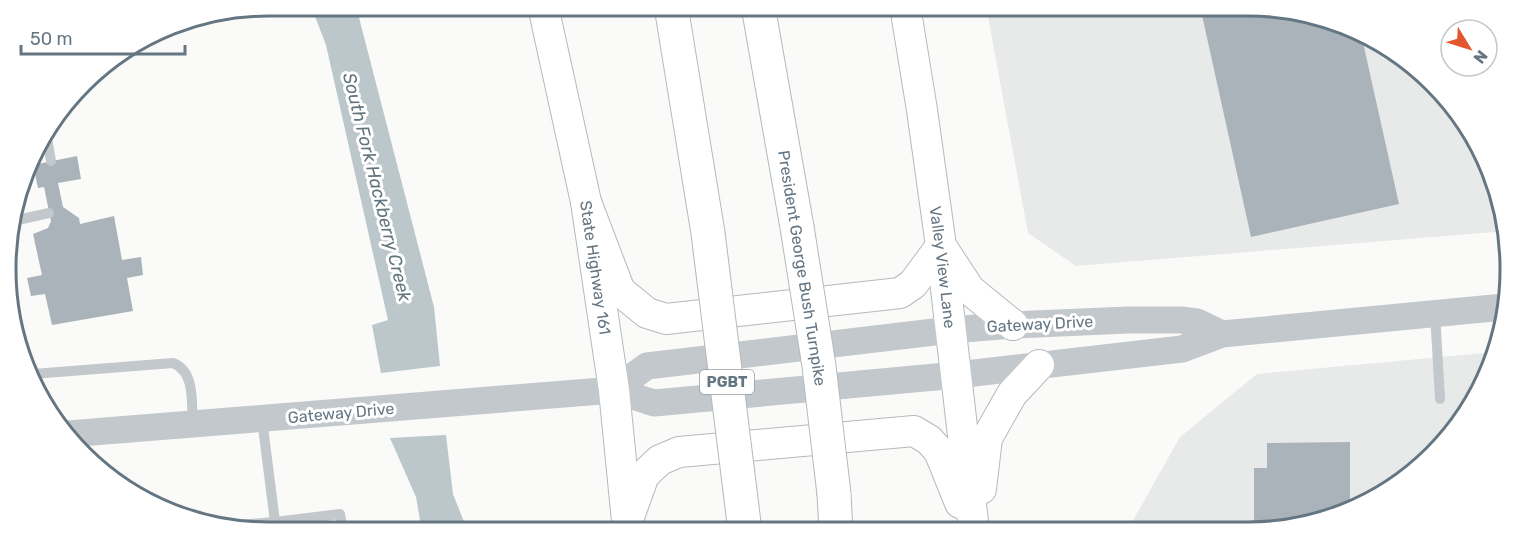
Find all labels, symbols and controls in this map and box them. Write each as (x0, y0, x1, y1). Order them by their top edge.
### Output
scale bar (21, 18, 184, 56)
north arrow (1439, 18, 1499, 78)
text: 50 m (30, 28, 73, 50)
text: N (1469, 47, 1491, 67)
water label: South Fork Hackberry Creek (338, 70, 416, 304)
street label: President George Bush Turnpike (774, 149, 830, 387)
street label: State Highway 161 (576, 199, 615, 336)
street label: Valley View Lane (926, 205, 960, 329)
street label: Gateway Drive (986, 312, 1094, 336)
road number: PGBT (700, 370, 754, 394)
street label: Gateway Drive (287, 399, 395, 427)

